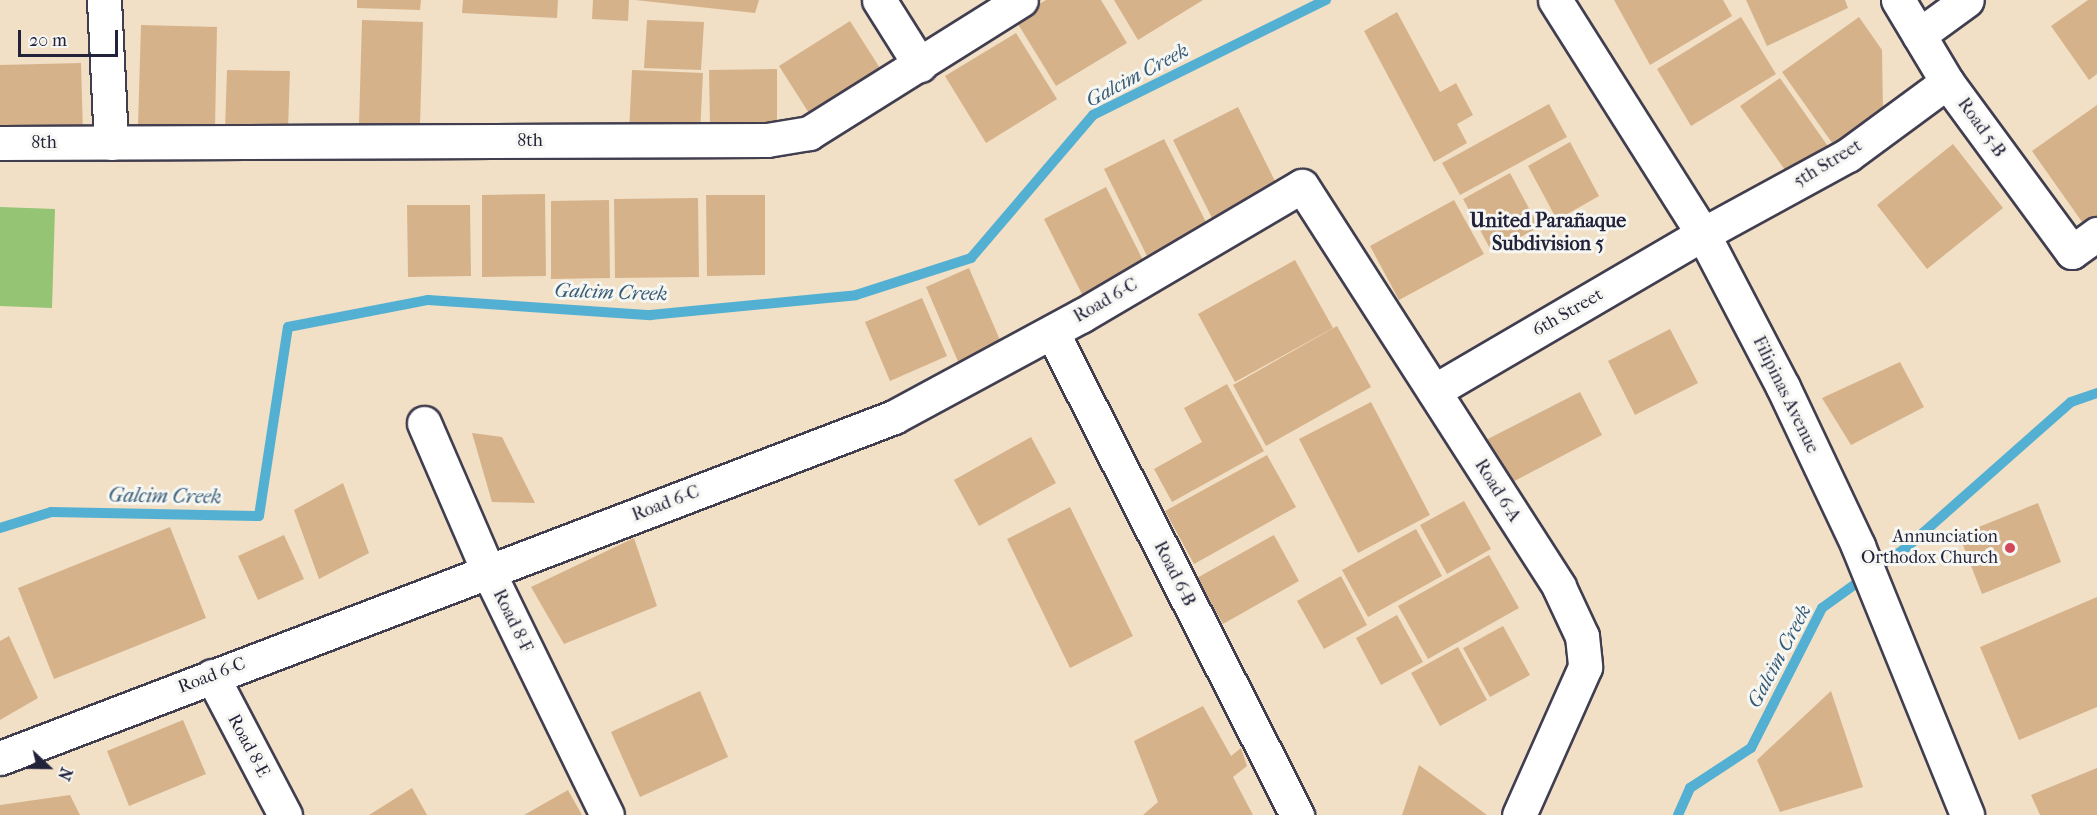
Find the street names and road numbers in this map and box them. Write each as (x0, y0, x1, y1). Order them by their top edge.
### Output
street label: Road 5-B (1952, 94, 2010, 162)
street label: 8th (517, 130, 543, 152)
street label: 8th (31, 132, 57, 154)
street label: 5th Street (1790, 135, 1866, 193)
street label: Road 6-C (1070, 274, 1142, 328)
street label: 6th Street (1529, 284, 1607, 342)
street label: Filipinas Avenue (1747, 333, 1823, 457)
street label: Road 6-A (1469, 456, 1525, 526)
street label: Road 6-C (629, 481, 703, 527)
street label: Road 6-B (1148, 538, 1200, 610)
street label: Road 8-F (488, 586, 536, 656)
street label: Road 6-C (175, 653, 249, 699)
street label: Road 8-E (222, 711, 274, 781)

